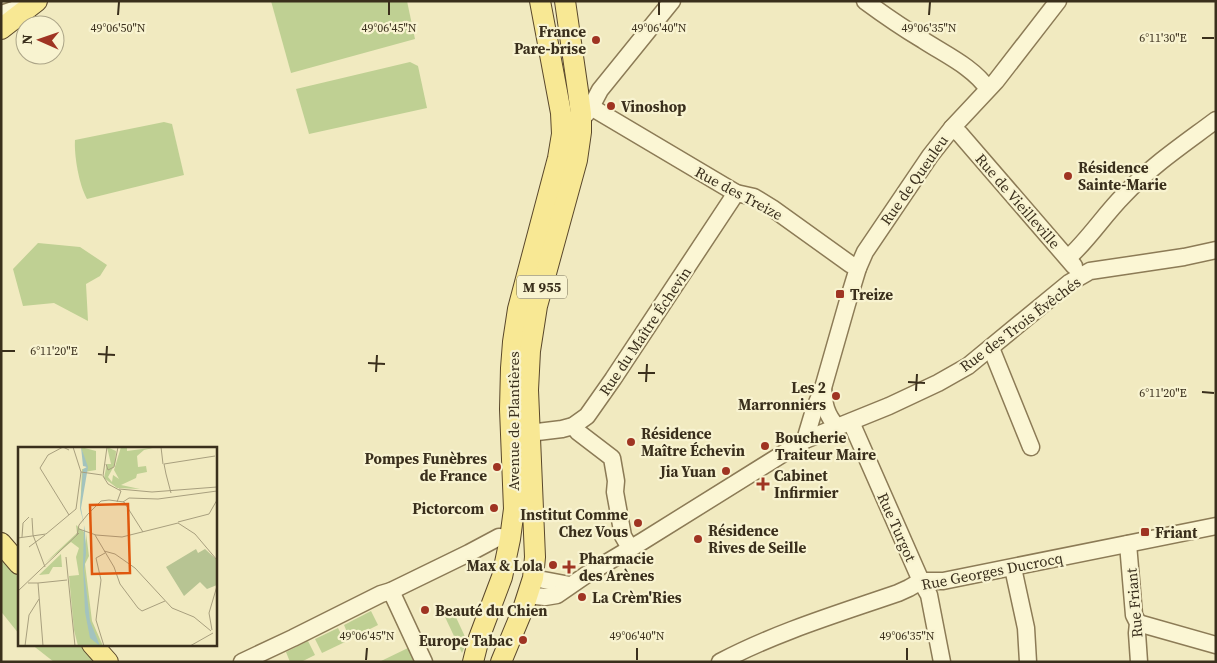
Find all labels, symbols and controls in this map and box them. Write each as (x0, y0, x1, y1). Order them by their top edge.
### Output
north arrow (15, 15, 65, 65)
text: 49°06'50"N (90, 20, 146, 36)
text: 49°06'45"N (361, 20, 417, 36)
text: 49°06'40"N (631, 20, 687, 36)
text: 49°06'35"N (901, 20, 957, 36)
place label: France Pare-brise (514, 21, 586, 59)
text: 6°11'30"E (1139, 30, 1187, 46)
text: N (17, 34, 37, 45)
marker: France Pare-brise (590, 34, 602, 46)
place label: Vinoshop (621, 96, 686, 117)
marker: Vinoshop (605, 100, 617, 112)
street label: Rue de Queuleu (875, 131, 953, 229)
street label: Rue de Vieilleville (971, 149, 1065, 253)
place label: Résidence Sainte-Marie (1078, 157, 1167, 195)
street label: Rue des Treize (691, 161, 787, 225)
marker: Résidence Sainte-Marie (1062, 170, 1074, 182)
street label: Rue du Maître Échevin (594, 262, 696, 400)
street label: Rue des Trois Évêchés (955, 271, 1085, 377)
road number: M 955 (517, 276, 567, 298)
place label: Treize (850, 284, 893, 305)
marker: Treize (834, 288, 846, 300)
text: 6°11'20"E (30, 343, 78, 359)
street label: Avenue de Plantières (503, 351, 524, 491)
place label: Les 2 Marronniers (738, 377, 826, 415)
text: 6°11'20"E (1139, 385, 1187, 401)
marker: Les 2 Marronniers (830, 390, 842, 402)
place label: Résidence Maître Échevin (641, 423, 745, 461)
place label: Boucherie Traiteur Maire (775, 427, 876, 465)
marker: Résidence Maître Échevin (625, 436, 637, 448)
marker: Boucherie Traiteur Maire (759, 440, 771, 452)
inset map (18, 447, 216, 646)
place label: Pompes Funèbres de France (365, 448, 487, 486)
marker: Pompes Funèbres de France (491, 461, 503, 473)
place label: Jia Yuan (659, 461, 716, 482)
marker: Jia Yuan (720, 465, 732, 477)
place label: Cabinet Infirmier (774, 465, 839, 503)
marker: Cabinet Infirmier (756, 477, 770, 491)
street label: Rue Turgot (873, 489, 922, 565)
place label: Pictorcom (412, 498, 484, 519)
marker: Pictorcom (488, 502, 500, 514)
place label: Institut Comme Chez Vous (520, 504, 628, 542)
marker: Institut Comme Chez Vous (632, 517, 644, 529)
place label: Résidence Rives de Seille (708, 520, 807, 558)
place label: Friant (1155, 522, 1198, 543)
marker: Friant (1139, 526, 1151, 538)
marker: Résidence Rives de Seille (692, 533, 704, 545)
street label: Rue Georges Ducrocq (920, 547, 1065, 595)
place label: Pharmacie des Arènes (579, 548, 654, 586)
place label: Max & Lola (467, 555, 544, 576)
marker: Max & Lola (547, 559, 559, 571)
marker: Pharmacie des Arènes (563, 561, 575, 573)
street label: Rue Friant (1120, 567, 1148, 639)
place label: La Crèm'Ries (592, 587, 682, 608)
marker: La Crèm'Ries (576, 591, 588, 603)
place label: Beauté du Chien (435, 600, 547, 621)
marker: Beauté du Chien (419, 604, 431, 616)
text: 49°06'45"N (339, 628, 395, 644)
text: 49°06'40"N (609, 628, 665, 644)
text: 49°06'35"N (879, 628, 935, 644)
place label: Europe Tabac (419, 630, 513, 651)
marker: Europe Tabac (517, 634, 529, 646)

